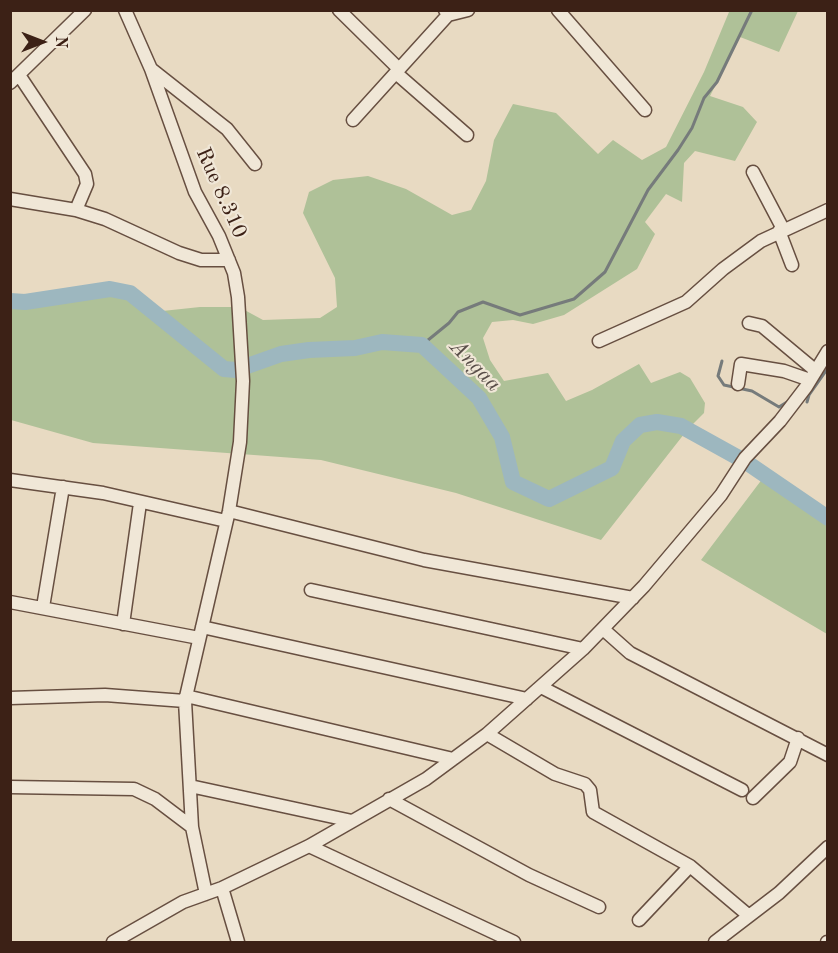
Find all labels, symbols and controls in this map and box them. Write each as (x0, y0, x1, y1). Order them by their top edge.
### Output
north arrow (12, 12, 72, 72)
text: N (52, 36, 68, 48)
street label: Rue 8.310 (190, 144, 252, 242)
water label: Angaa (444, 334, 506, 398)

